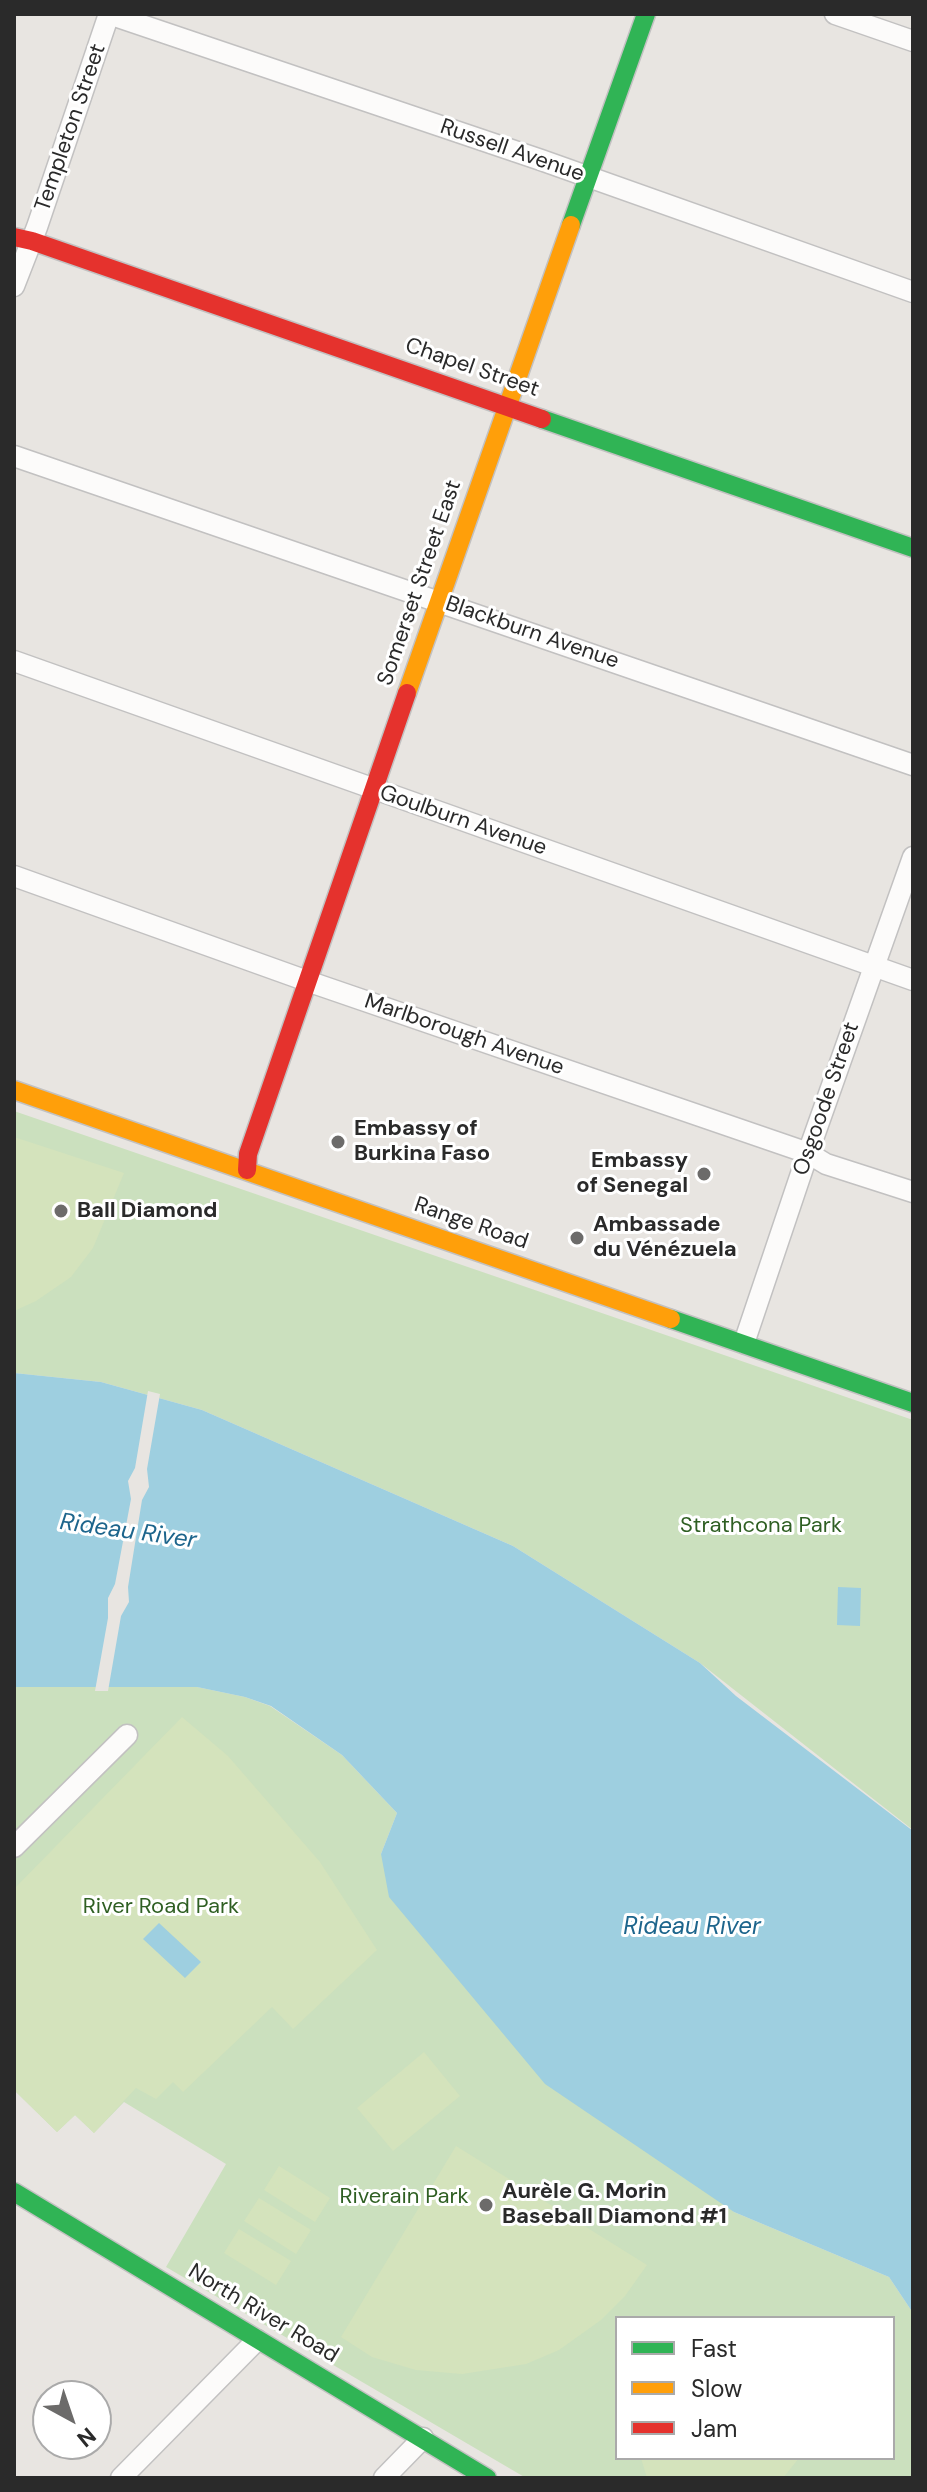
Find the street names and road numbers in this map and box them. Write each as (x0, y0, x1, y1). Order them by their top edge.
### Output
street label: Templeton Street (30, 41, 112, 215)
street label: Russell Avenue (436, 114, 588, 188)
street label: Chapel Street (402, 333, 542, 403)
street label: Somerset Street East (372, 477, 468, 689)
street label: Blackburn Avenue (442, 591, 622, 675)
street label: Goulburn Avenue (376, 780, 550, 862)
street label: Marlborough Avenue (361, 988, 567, 1082)
street label: Osgoode Street (788, 1019, 866, 1179)
street label: Range Road (411, 1192, 531, 1256)
street label: North River Road (183, 2259, 343, 2369)

